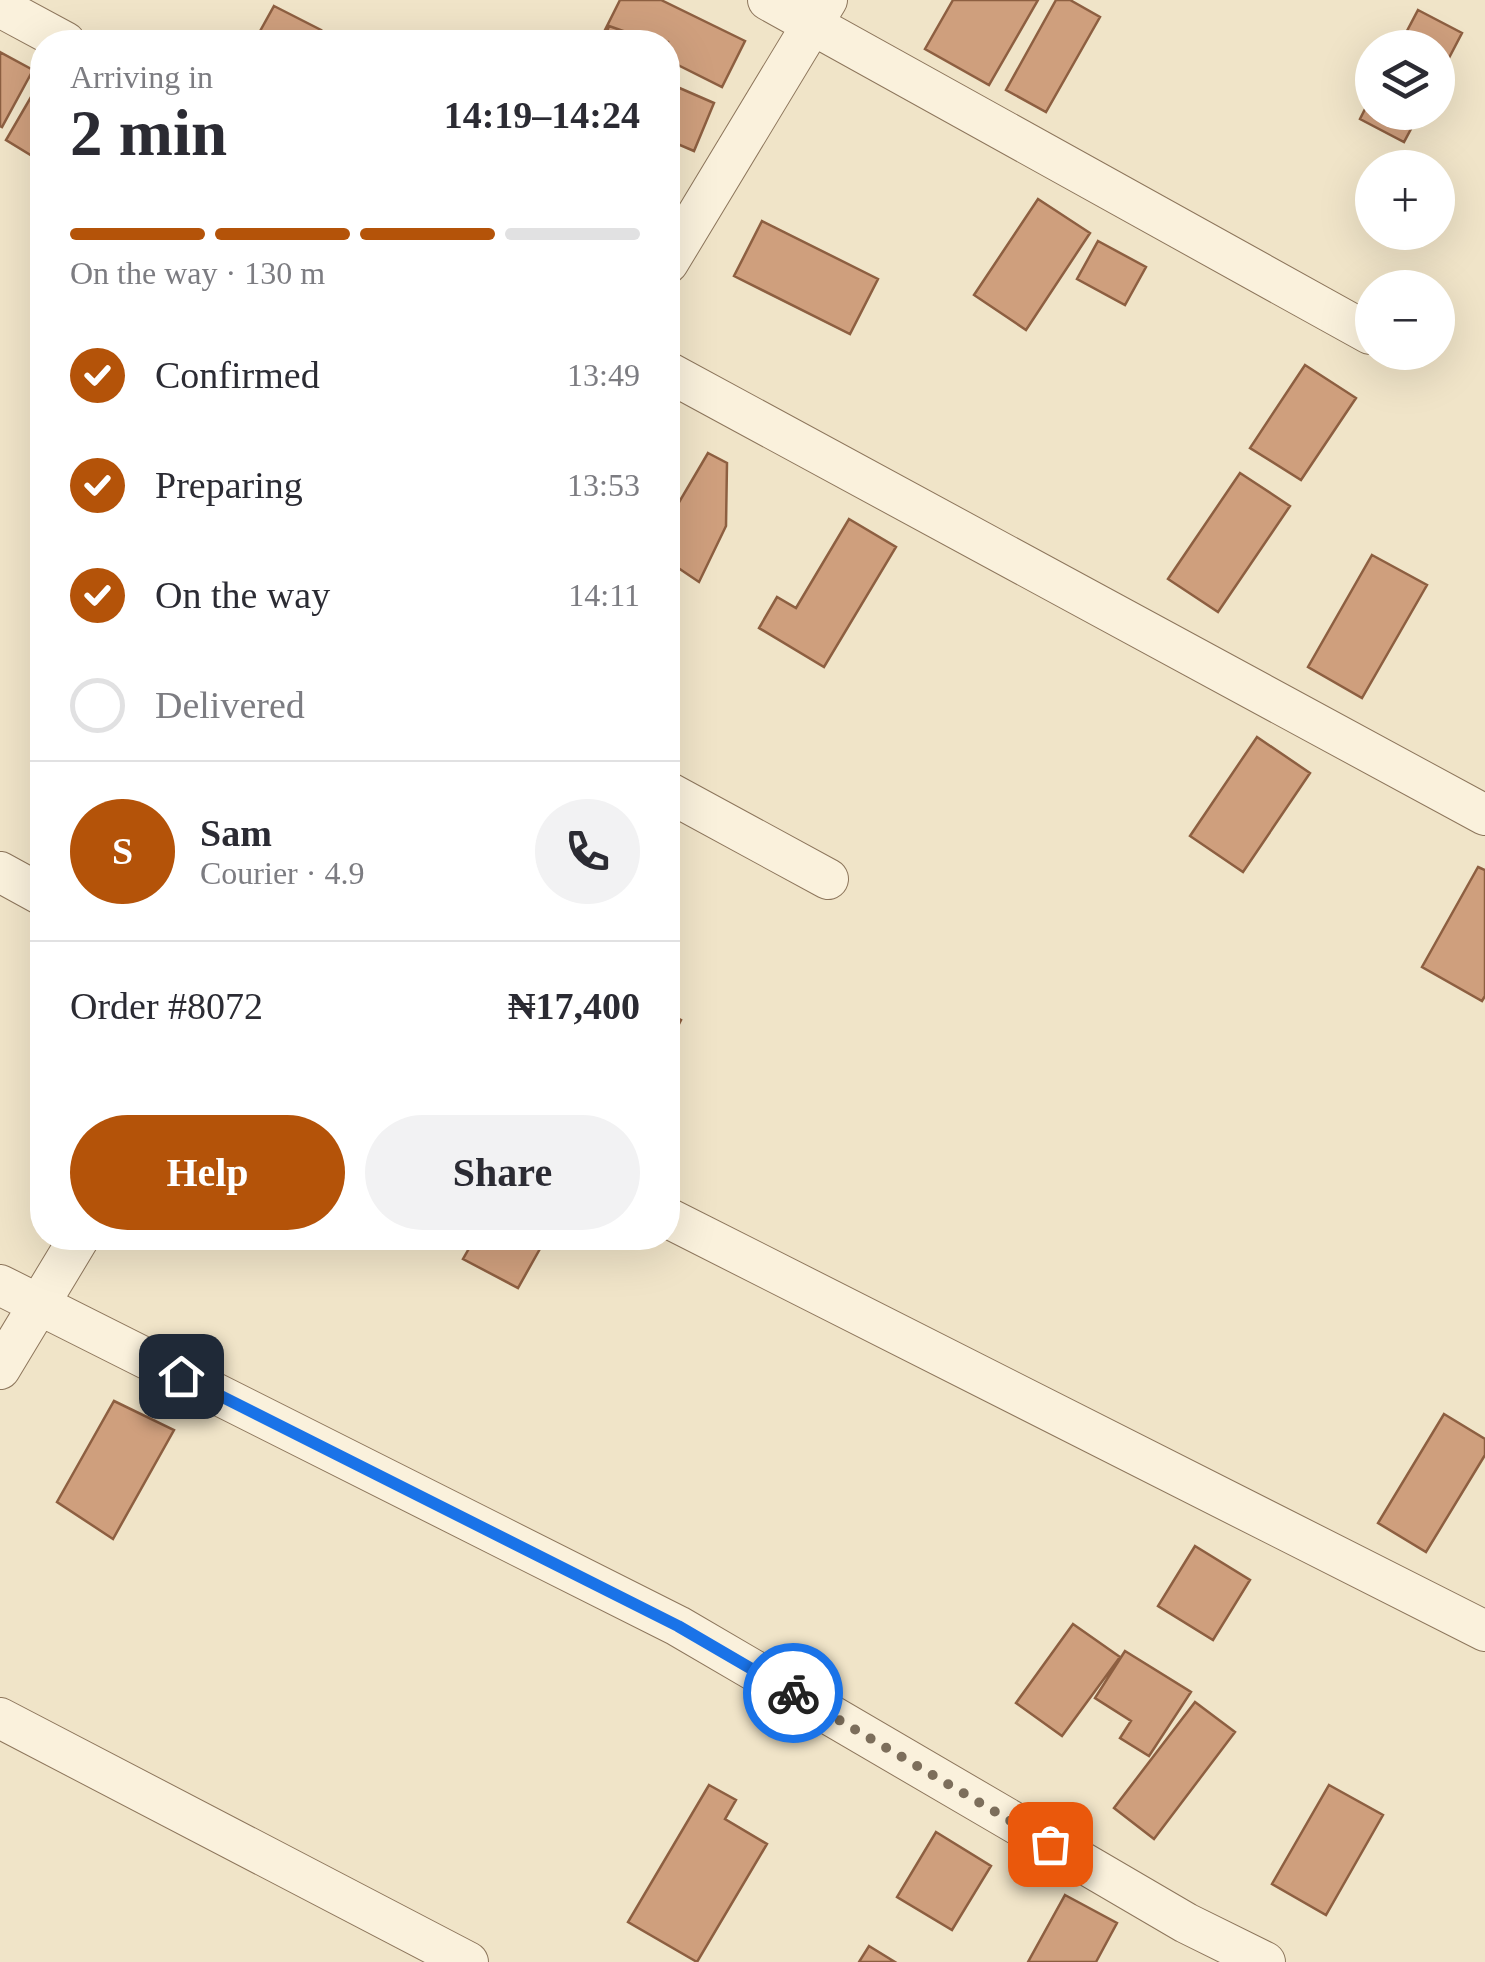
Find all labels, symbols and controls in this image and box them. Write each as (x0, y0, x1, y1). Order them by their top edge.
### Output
map controls (1355, 30, 1455, 370)
button: layers (1355, 30, 1455, 130)
text: Arriving in (70, 59, 213, 95)
text: 14:19–14:24 (444, 94, 640, 136)
text: 2 min (70, 97, 227, 169)
button: + (1355, 150, 1455, 250)
text: On the way · 130 m (70, 255, 325, 291)
button: − (1355, 270, 1455, 370)
icon: check (70, 348, 125, 403)
text: Confirmed (155, 354, 320, 396)
text: 13:49 (567, 357, 640, 393)
icon: check (70, 458, 125, 513)
text: Preparing (155, 464, 303, 506)
text: 13:53 (567, 467, 640, 503)
icon: check (70, 568, 125, 623)
text: On the way (155, 574, 330, 616)
text: 14:11 (568, 577, 640, 613)
text: Delivered (155, 684, 305, 726)
button: phone (535, 799, 640, 904)
text: Sam (200, 812, 272, 854)
text: S (112, 830, 133, 872)
text: Courier · 4.9 (200, 855, 364, 891)
text: Order #8072 (70, 985, 263, 1027)
text: ₦17,400 (508, 985, 640, 1027)
button: Help (70, 1115, 345, 1230)
button: Share (365, 1115, 640, 1230)
pin (139, 1334, 224, 1419)
icon: home (154, 1349, 209, 1404)
courier (743, 1643, 843, 1743)
icon: bike (766, 1666, 821, 1721)
pin (1008, 1802, 1093, 1887)
icon: bag (1023, 1817, 1078, 1872)

